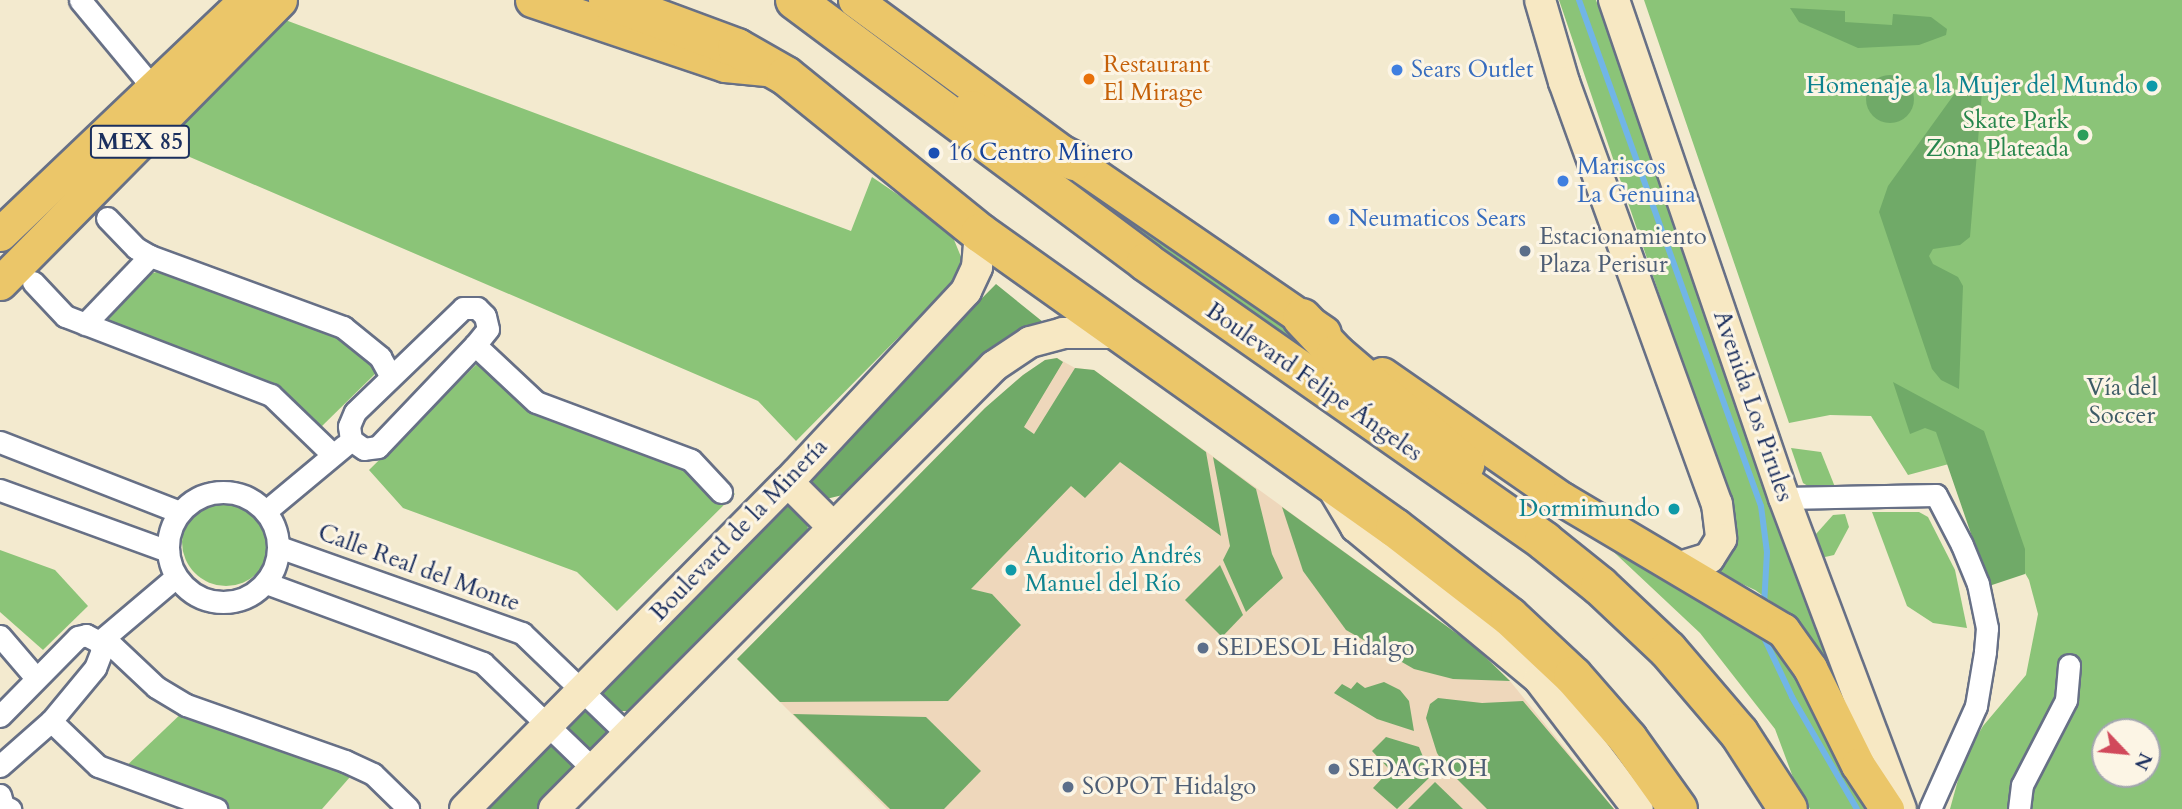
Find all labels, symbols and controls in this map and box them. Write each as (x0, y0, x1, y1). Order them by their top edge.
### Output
place label: Restaurant El Mirage (1103, 51, 1210, 107)
place label: Sears Outlet (1411, 56, 1534, 84)
marker: Sears Outlet (1389, 62, 1405, 78)
marker: Restaurant El Mirage (1081, 71, 1097, 87)
place label: Homenaje a la Mujer del Mundo (1806, 72, 2138, 100)
marker: Homenaje a la Mujer del Mundo (2144, 78, 2160, 94)
place label: Skate Park Zona Plateada (1926, 107, 2069, 163)
road number: MEX 85 (89, 122, 191, 162)
marker: Skate Park Zona Plateada (2075, 127, 2091, 143)
place label: 16 Centro Minero (948, 139, 1133, 167)
marker: 16 Centro Minero (926, 145, 942, 161)
place label: Mariscos La Genuina (1577, 153, 1696, 209)
marker: Mariscos La Genuina (1555, 173, 1571, 189)
place label: Neumaticos Sears (1348, 205, 1526, 233)
marker: Neumaticos Sears (1326, 211, 1342, 227)
place label: Estacionamiento Plaza Perisur (1539, 223, 1707, 279)
marker: Estacionamiento Plaza Perisur (1517, 243, 1533, 259)
street label: Boulevard Felipe Ángeles (1200, 296, 1428, 468)
street label: Avenida Los Pirules (1707, 307, 1799, 505)
park label: Vía del Soccer (2087, 374, 2157, 430)
street label: Boulevard de la Minería (644, 433, 834, 627)
place label: Dormimundo (1519, 495, 1660, 523)
marker: Dormimundo (1666, 501, 1682, 517)
street label: Calle Real del Monte (314, 518, 524, 618)
place label: Auditorio Andrés Manuel del Río (1025, 542, 1201, 598)
marker: Auditorio Andrés Manuel del Río (1003, 562, 1019, 578)
place label: SEDESOL Hidalgo (1217, 634, 1414, 662)
marker: SEDESOL Hidalgo (1195, 640, 1211, 656)
north arrow (2091, 718, 2161, 788)
text: N (2128, 748, 2158, 774)
place label: SEDAGROH (1348, 755, 1488, 783)
marker: SEDAGROH (1326, 761, 1342, 777)
place label: SOPOT Hidalgo (1082, 773, 1256, 801)
marker: SOPOT Hidalgo (1060, 779, 1076, 795)

